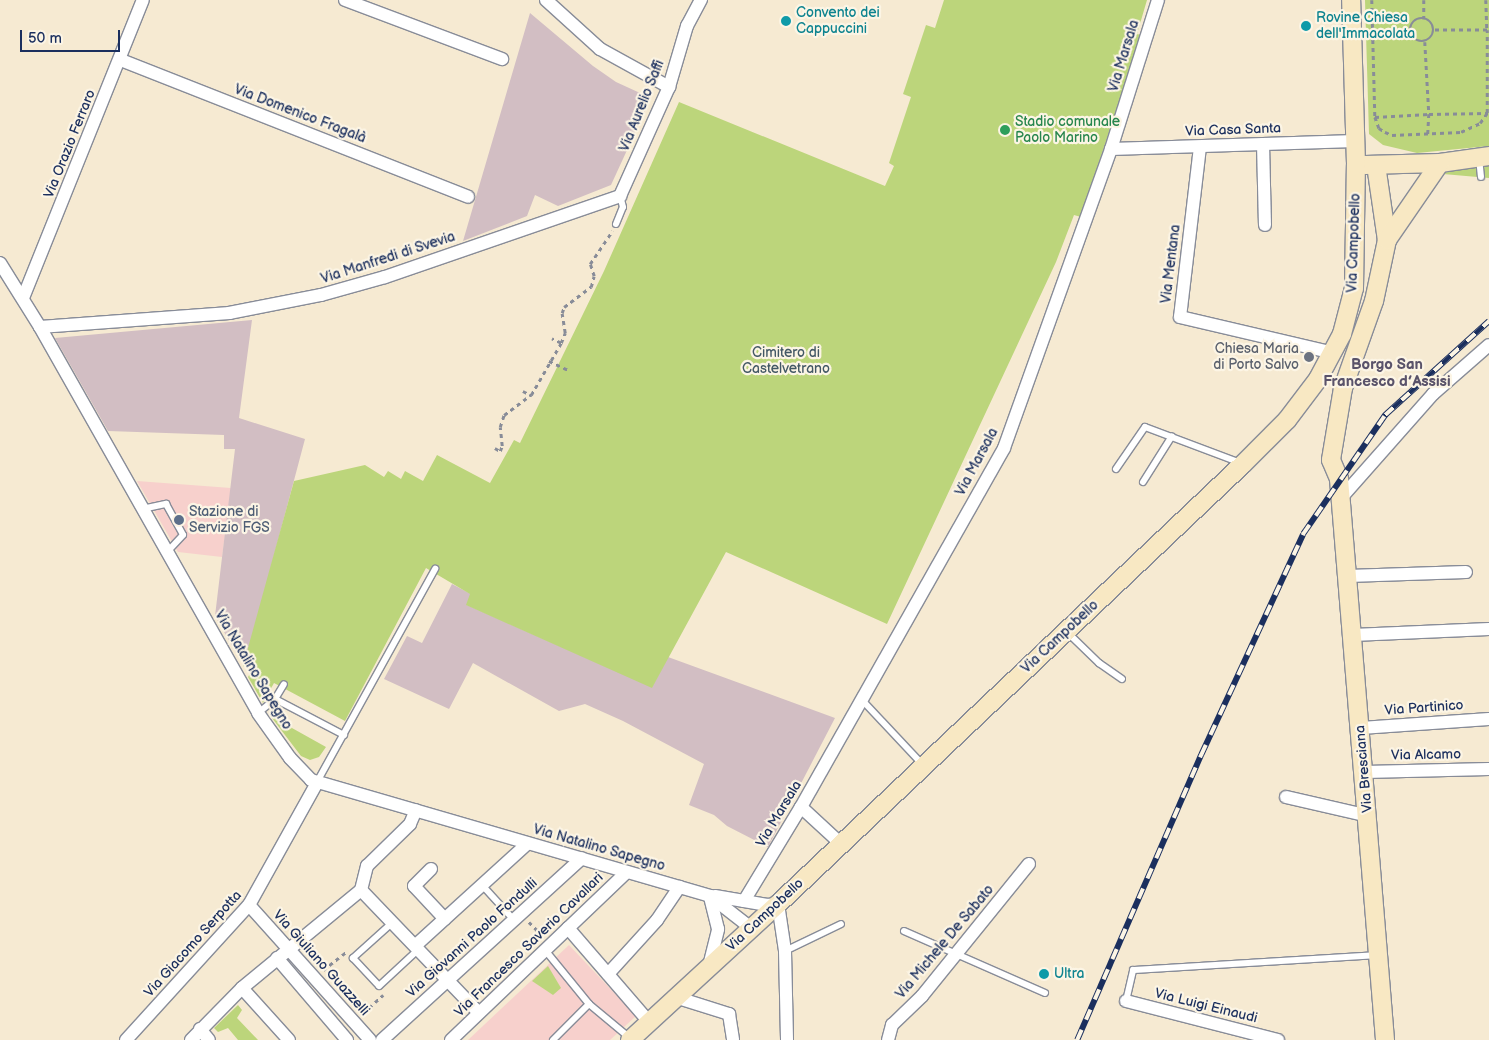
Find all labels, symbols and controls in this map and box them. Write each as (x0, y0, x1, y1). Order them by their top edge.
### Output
place label: Convento dei Cappuccini (796, 5, 880, 38)
place label: Rovine Chiesa dell'Immacolata (1316, 10, 1415, 42)
marker: Convento dei Cappuccini (780, 15, 792, 27)
street label: Via Marsala (1105, 18, 1143, 94)
scale bar (22, 20, 122, 52)
marker: Rovine Chiesa dell'Immacolata (1300, 20, 1312, 32)
text: 50 m (28, 29, 62, 48)
street label: Via Aurelio Saffi (616, 58, 668, 154)
street label: Via Domenico Fragalà (232, 81, 368, 147)
street label: Via Orazio Ferraro (41, 87, 99, 201)
place label: Stadio comunale Paolo Marino (1015, 114, 1120, 146)
street label: Via Casa Santa (1185, 120, 1281, 140)
marker: Stadio comunale Paolo Marino (999, 124, 1011, 136)
street label: Via Campobello (1344, 193, 1364, 293)
street label: Via Mentana (1158, 224, 1184, 304)
street label: Via Manfredi di Svevia (319, 228, 457, 288)
place label: Chiesa Maria di Porto Salvo (1213, 341, 1299, 374)
park label: Cimitero di Castelvetrano (742, 345, 830, 378)
marker: Chiesa Maria di Porto Salvo (1303, 351, 1315, 363)
district label: Borgo San Francesco d’Assisi (1323, 355, 1451, 390)
street label: Via Marsala (952, 425, 1002, 499)
place label: Stazione di Servizio FGS (189, 504, 270, 536)
marker: Stazione di Servizio FGS (173, 514, 185, 526)
street label: Via Campobello (1018, 597, 1102, 677)
street label: Via Natalino Sapegno (211, 607, 295, 733)
street label: Via Partinico (1384, 697, 1464, 719)
street label: Via Bresciana (1352, 725, 1376, 813)
street label: Via Alcamo (1391, 746, 1461, 764)
street label: Via Marsala (753, 778, 805, 850)
street label: Via Natalino Sapegno (531, 821, 667, 875)
street label: Via Francesco Saverio Cavallari (451, 869, 607, 1021)
street label: Via Giovanni Paolo Fondulli (403, 875, 541, 1001)
street label: Via Campobello (723, 875, 807, 955)
street label: Via Michele De Sabato (892, 882, 998, 1002)
street label: Via Giacomo Serpotta (141, 887, 245, 1001)
street label: Via Giuliano Guazzelli (269, 907, 373, 1019)
place label: Ultra (1054, 966, 1084, 982)
marker: Ultra (1038, 968, 1050, 980)
street label: Via Luigi Einaudi (1153, 985, 1259, 1027)

